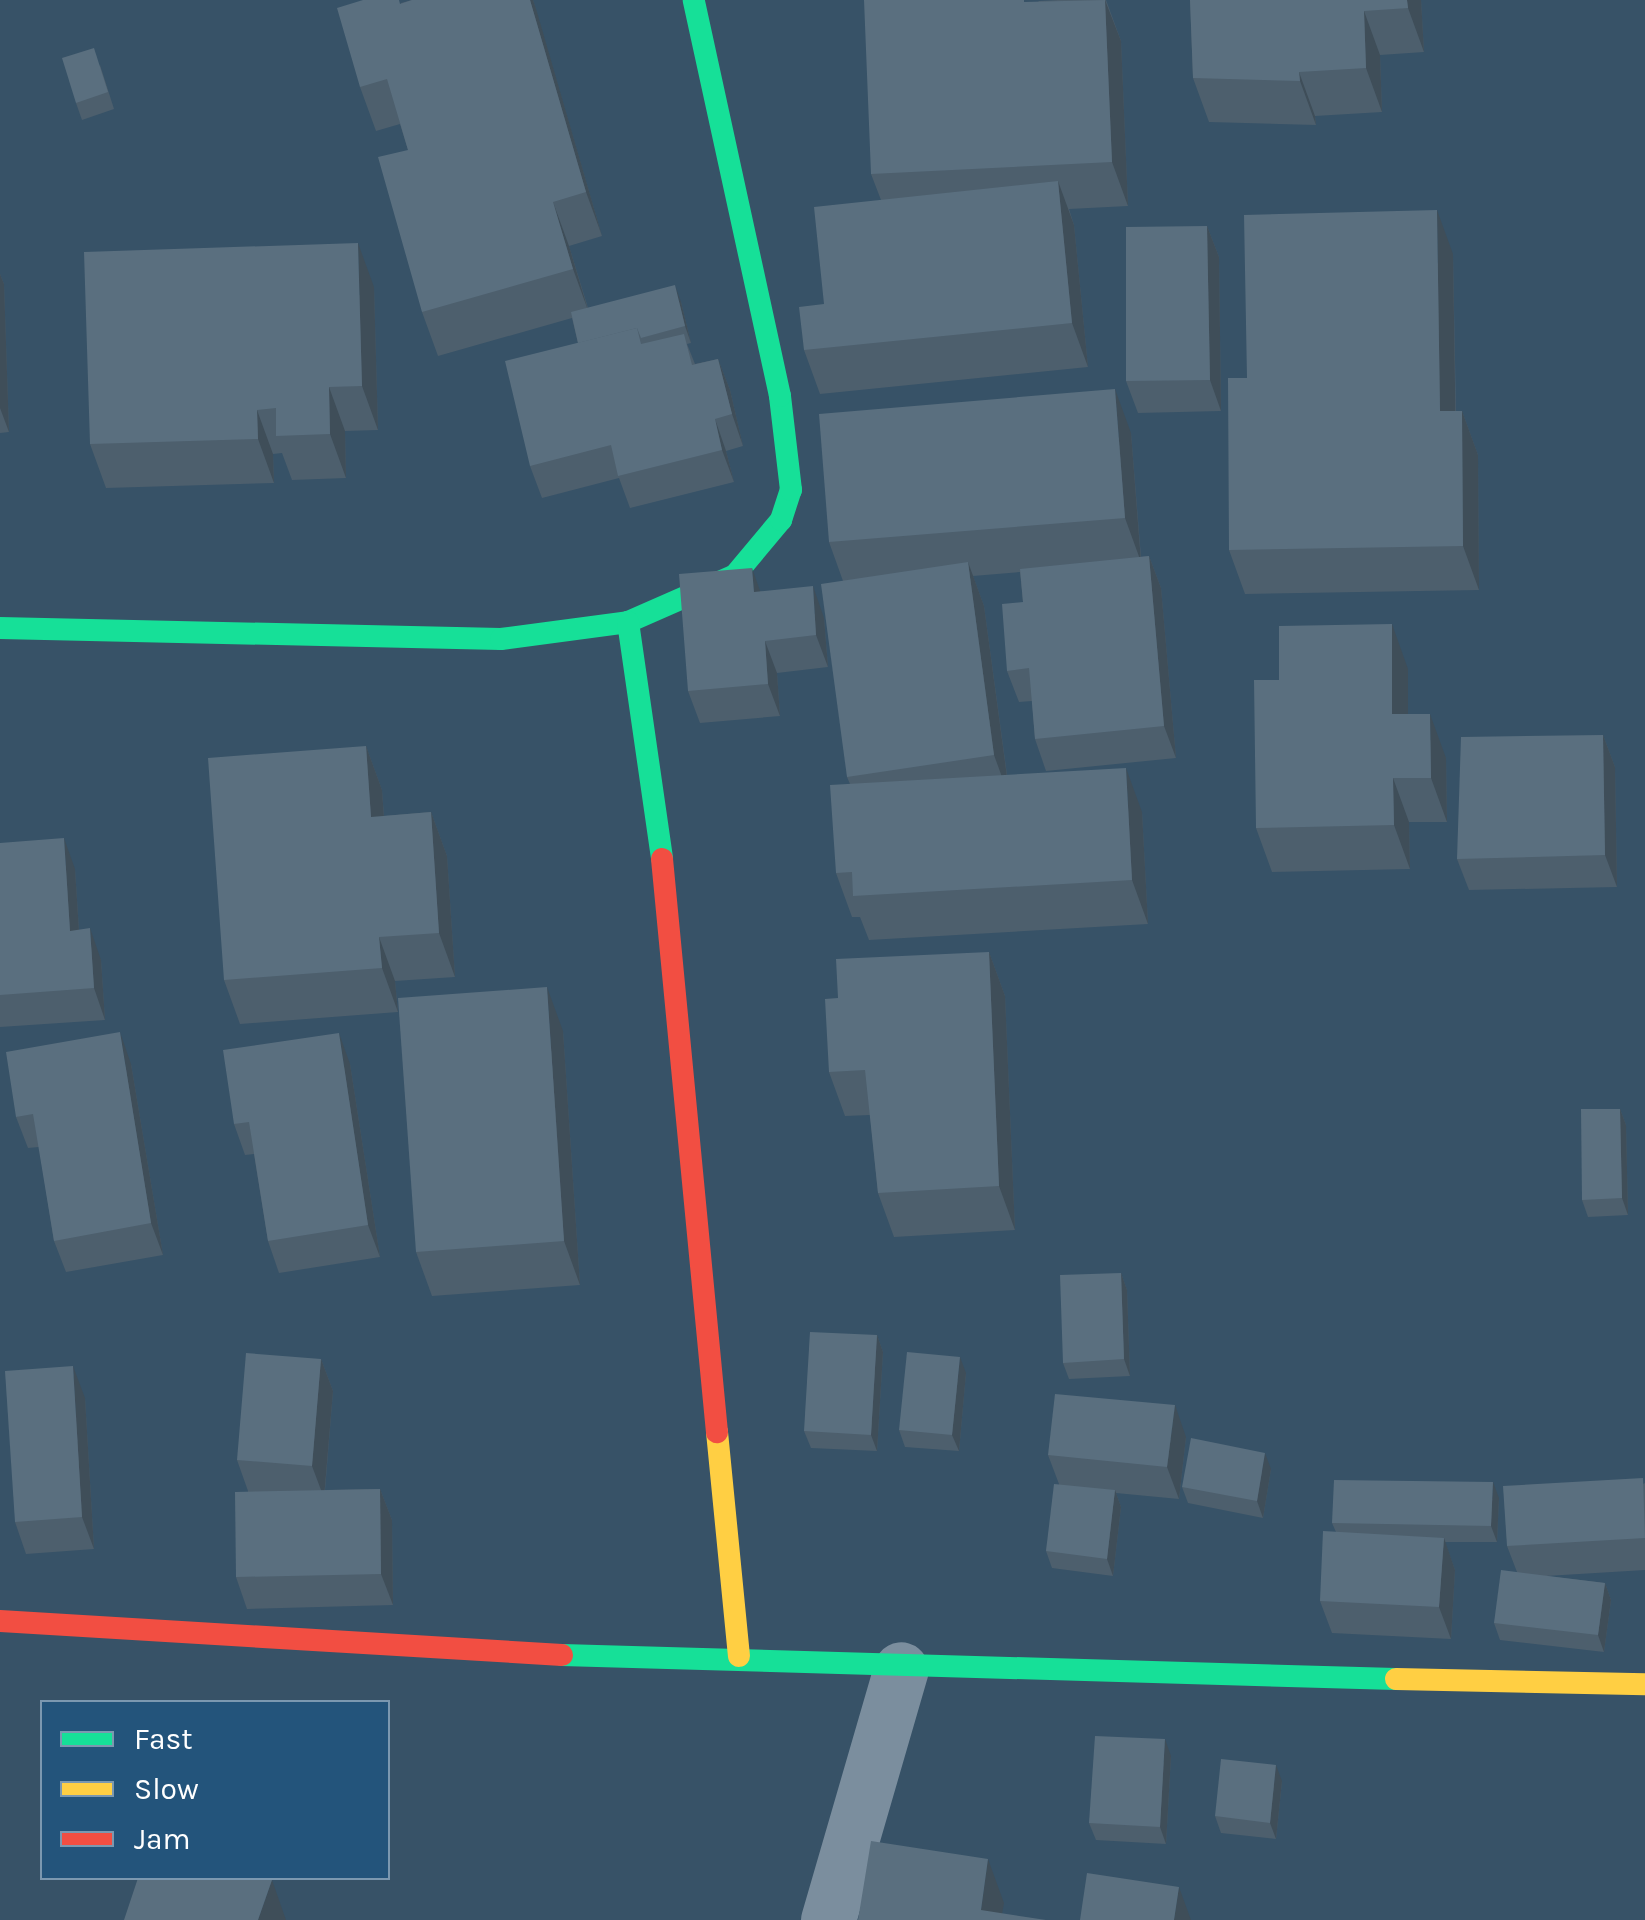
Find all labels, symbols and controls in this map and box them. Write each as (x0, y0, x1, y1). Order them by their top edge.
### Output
legend (40, 1700, 390, 1880)
text: Fast (134, 1721, 193, 1757)
text: Slow (134, 1771, 199, 1807)
text: Jam (134, 1821, 191, 1857)

